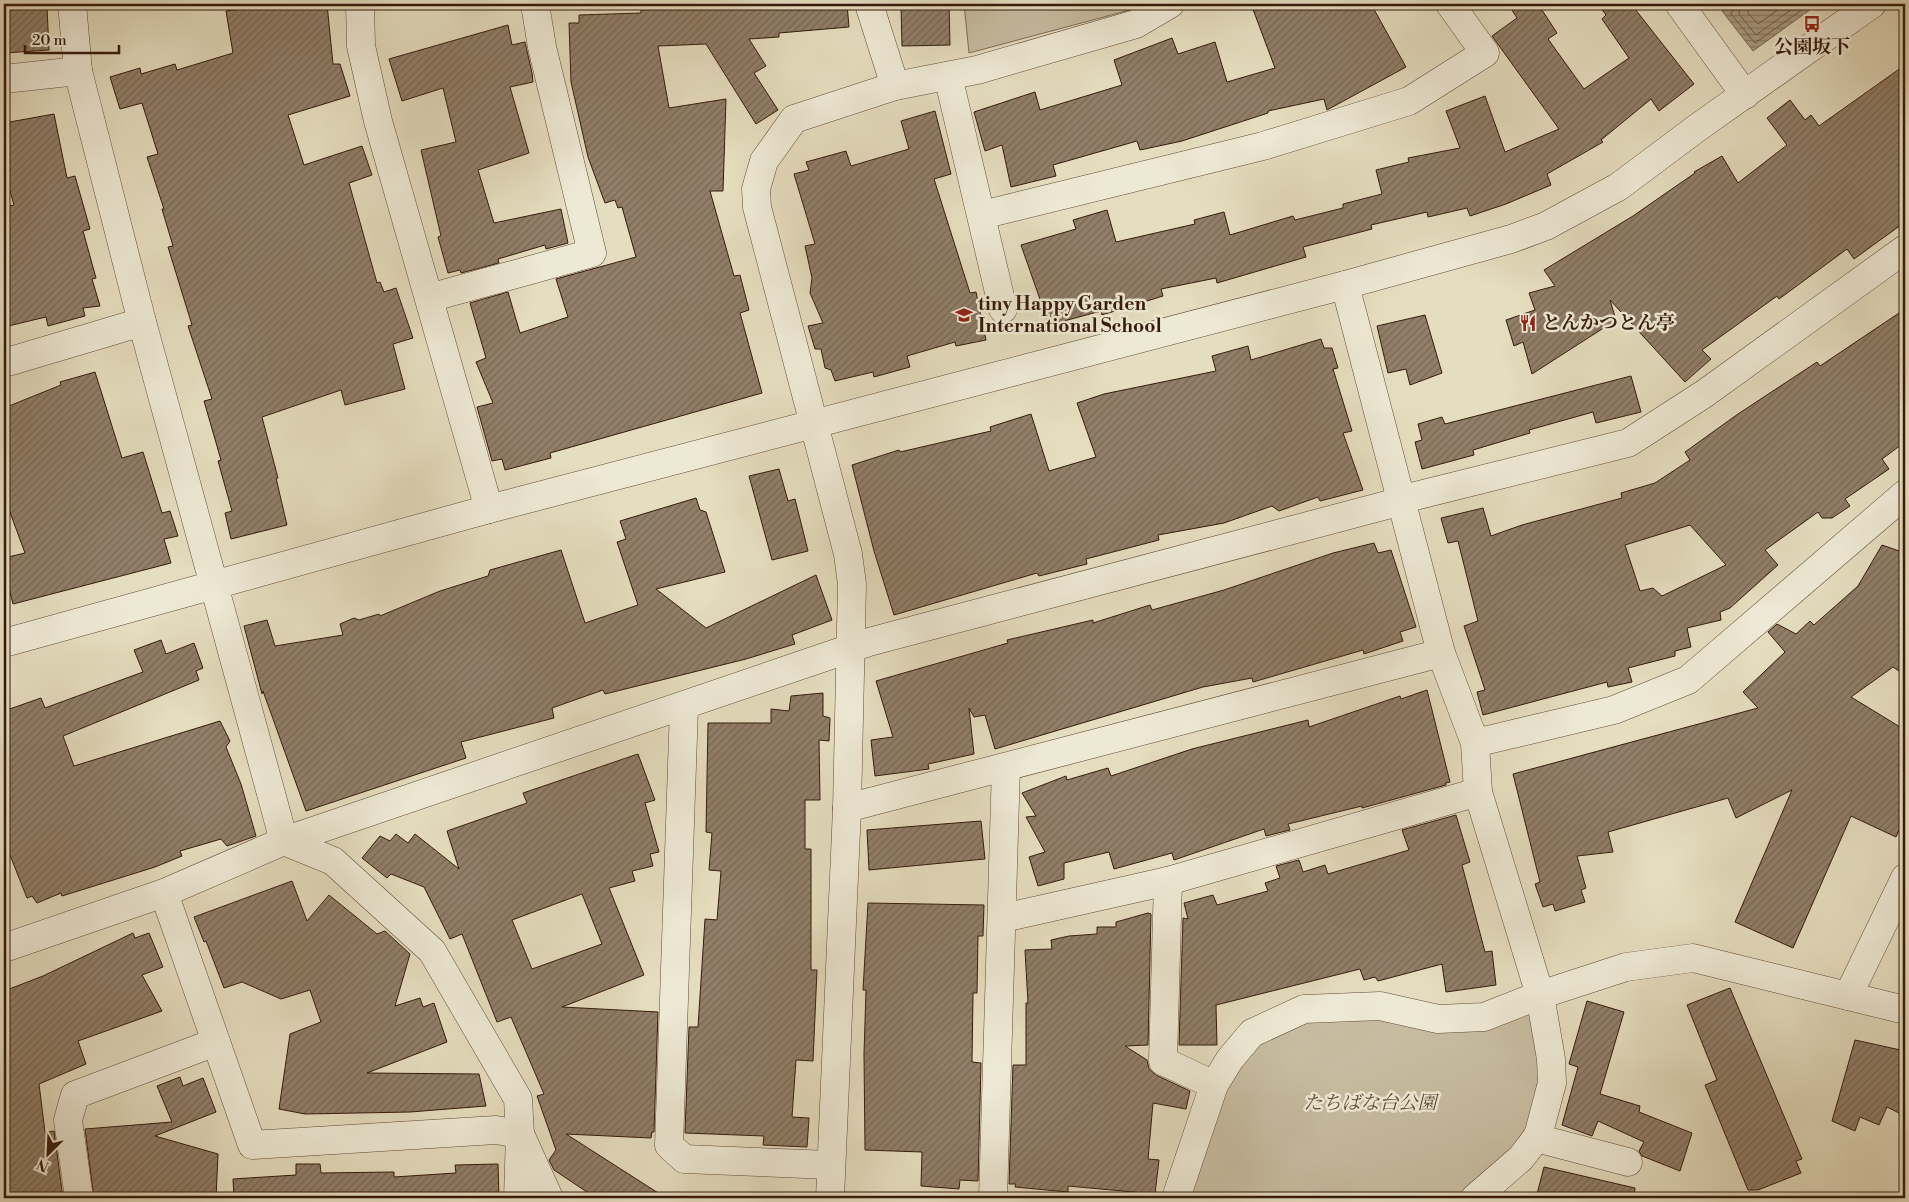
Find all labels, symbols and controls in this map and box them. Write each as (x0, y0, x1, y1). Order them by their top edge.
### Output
bus stop icon: 公園坂下 (1802, 14, 1822, 34)
scale bar (25, 22, 119, 54)
text: 20 m (32, 31, 67, 50)
place label: 公園坂下 (1774, 35, 1850, 59)
place label: tiny Happy Garden International School (978, 292, 1162, 338)
school or university icon: tiny Happy Garden International School (954, 305, 974, 325)
place label: とんかつとん亭 (1542, 311, 1675, 335)
restaurant icon: とんかつとん亭 (1518, 313, 1538, 333)
park label: たちばな台公園 (1303, 1091, 1439, 1115)
north arrow (22, 1130, 72, 1180)
text: N (34, 1154, 52, 1175)

